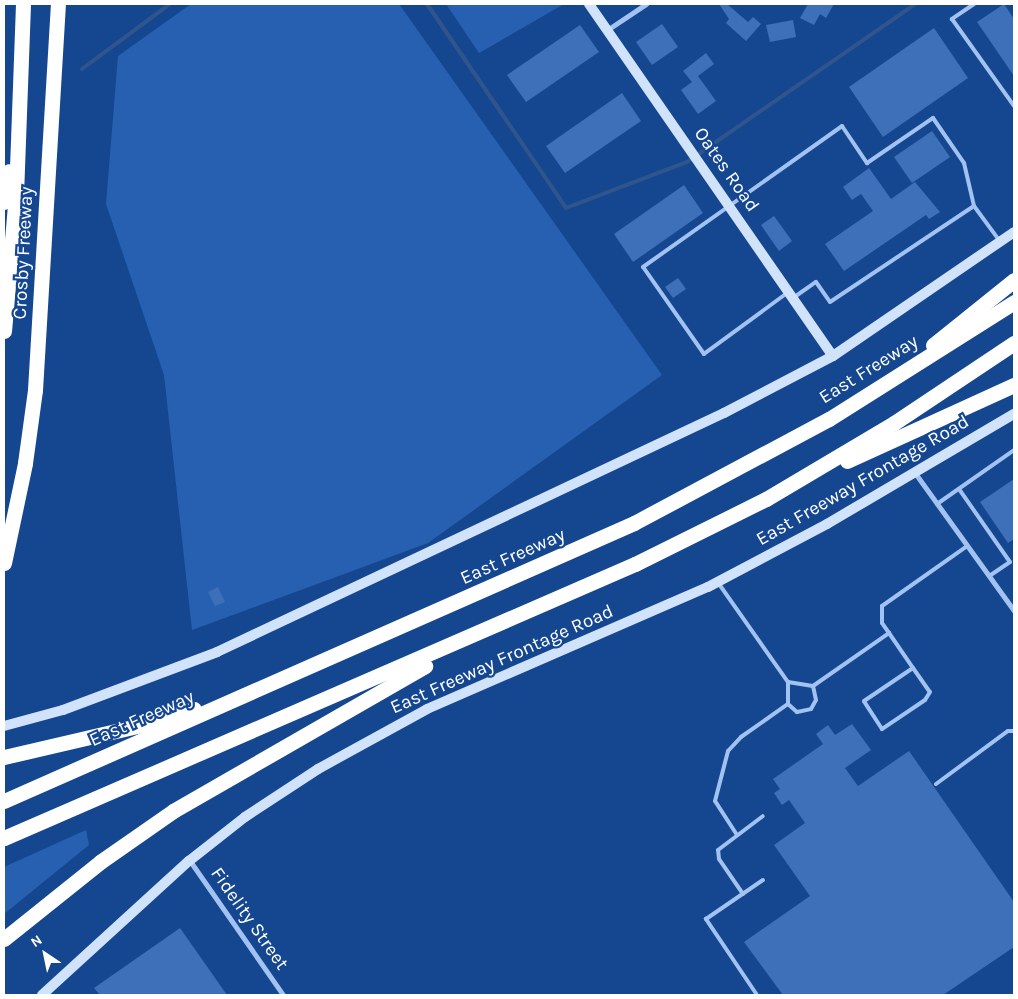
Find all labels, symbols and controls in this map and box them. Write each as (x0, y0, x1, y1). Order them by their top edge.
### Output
street label: Oates Road (689, 123, 763, 217)
street label: Crosby Freeway (9, 186, 39, 320)
street label: East Freeway (815, 331, 923, 409)
street label: East Freeway Frontage Road (753, 411, 973, 551)
street label: East Freeway (457, 524, 569, 590)
street label: East Freeway Frontage Road (387, 600, 617, 720)
street label: East Freeway (86, 686, 198, 752)
street label: Fidelity Street (205, 863, 293, 975)
north arrow (20, 929, 70, 979)
text: N (27, 931, 45, 951)

